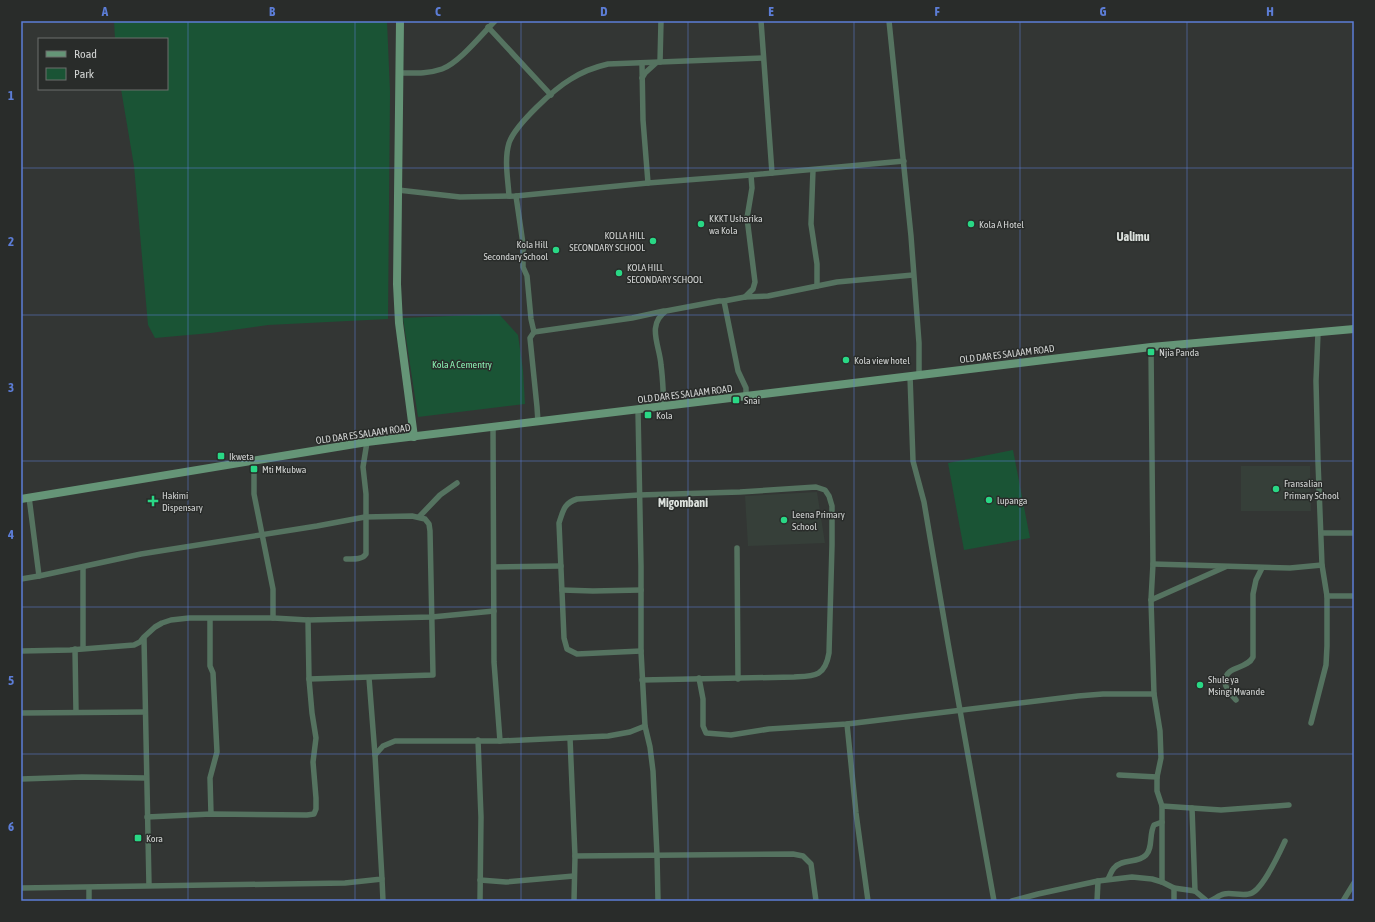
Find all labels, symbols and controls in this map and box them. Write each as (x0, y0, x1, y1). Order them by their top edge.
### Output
text: A (101, 4, 109, 19)
text: B (269, 4, 276, 19)
text: C (435, 4, 441, 19)
text: D (600, 4, 608, 19)
text: E (768, 4, 774, 19)
text: F (934, 4, 940, 19)
text: G (1100, 4, 1107, 19)
text: H (1266, 4, 1274, 19)
legend (38, 38, 168, 90)
text: Road (74, 47, 97, 61)
text: Park (74, 67, 95, 81)
text: 1 (8, 88, 14, 103)
place label: KKKT Usharika wa Kola (709, 213, 763, 236)
marker: KKKT Usharika wa Kola (696, 219, 706, 229)
marker: Kola A Hotel (966, 219, 976, 229)
place label: Kola A Hotel (979, 219, 1024, 230)
place label: KOLLA HILL SECONDARY SCHOOL (569, 230, 645, 253)
district label: Ualimu (1116, 230, 1150, 244)
text: 2 (8, 234, 14, 249)
marker: KOLLA HILL SECONDARY SCHOOL (648, 236, 658, 246)
place label: Kola Hill Secondary School (483, 239, 548, 262)
marker: Kola Hill Secondary School (551, 245, 561, 255)
place label: KOLA HILL SECONDARY SCHOOL (627, 262, 703, 285)
marker: KOLA HILL SECONDARY SCHOOL (614, 268, 624, 278)
street label: OLD DAR ES SALAAM ROAD (959, 343, 1055, 365)
marker: Njia Panda (1146, 347, 1156, 357)
place label: Njia Panda (1159, 347, 1199, 358)
marker: Kola view hotel (841, 355, 851, 365)
place label: Kola view hotel (854, 355, 910, 366)
park label: Kola A Cementry (432, 359, 492, 370)
text: 3 (8, 380, 14, 395)
street label: OLD DAR ES SALAAM ROAD (637, 383, 733, 405)
marker: Snai (731, 395, 741, 405)
place label: Snai (744, 395, 760, 406)
marker: Kola (643, 410, 653, 420)
place label: Kola (656, 410, 673, 421)
street label: OLD DAR ES SALAAM ROAD (315, 422, 411, 446)
marker: Ikweta (216, 451, 226, 461)
place label: Ikweta (229, 451, 254, 462)
marker: Mti Mkubwa (249, 464, 259, 474)
place label: Mti Mkubwa (262, 464, 307, 475)
place label: Fransalian Primary School (1284, 478, 1340, 501)
marker: Fransalian Primary School (1271, 484, 1281, 494)
place label: Hakimi Dispensary (162, 490, 203, 513)
marker: Hakimi Dispensary (147, 495, 159, 507)
marker: lupanga (984, 495, 994, 505)
place label: lupanga (997, 495, 1028, 506)
district label: Migombani (658, 496, 708, 510)
place label: Leena Primary School (792, 509, 845, 532)
marker: Leena Primary School (779, 515, 789, 525)
text: 4 (7, 527, 14, 542)
text: 5 (8, 673, 14, 688)
place label: Shule ya Msingi Mwande (1208, 674, 1265, 697)
marker: Shule ya Msingi Mwande (1195, 680, 1205, 690)
text: 6 (8, 819, 14, 834)
marker: Kora (133, 833, 143, 843)
place label: Kora (146, 833, 163, 844)

